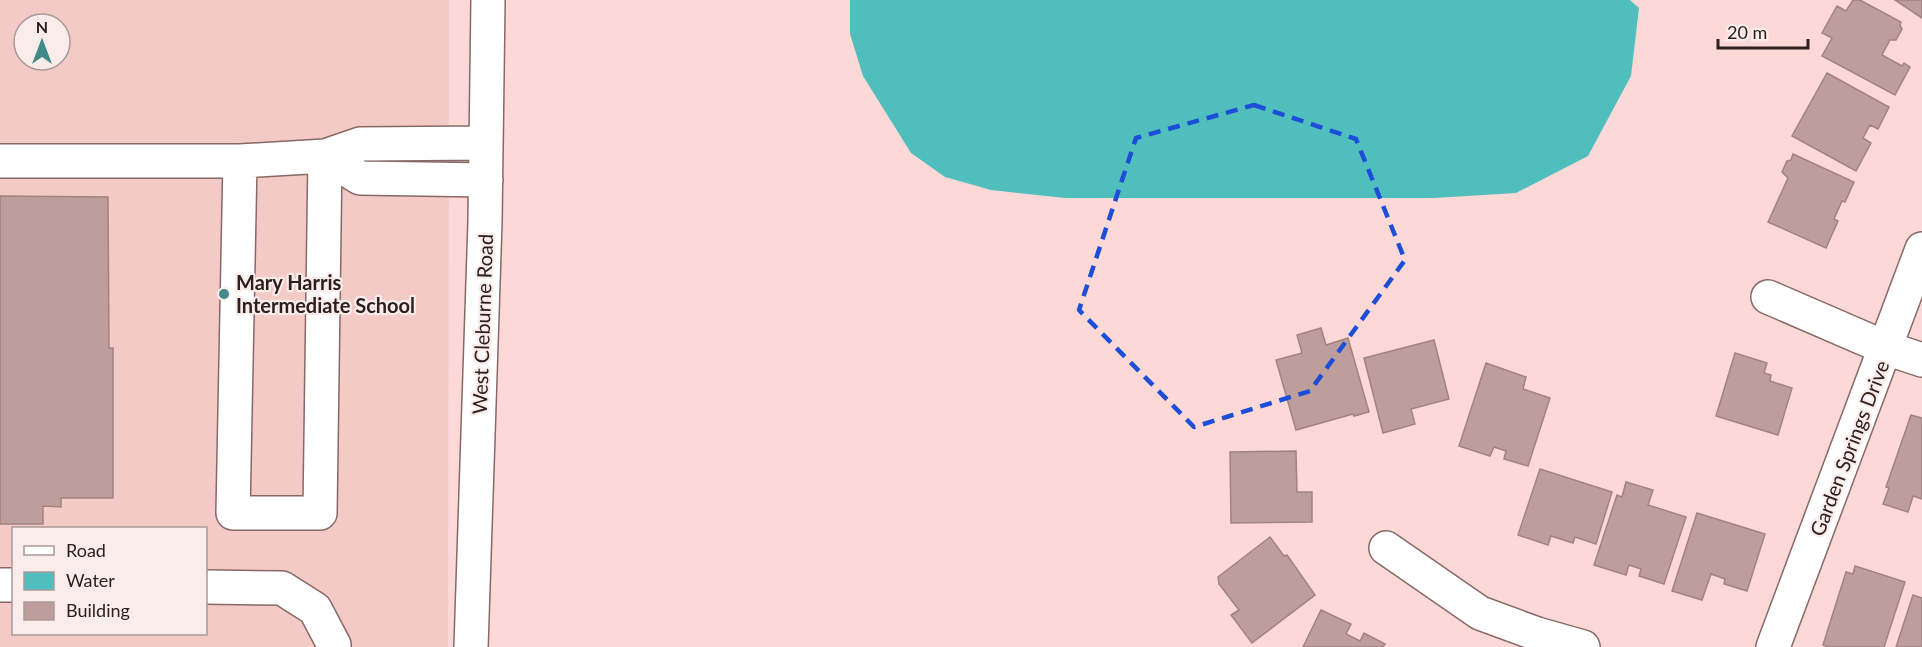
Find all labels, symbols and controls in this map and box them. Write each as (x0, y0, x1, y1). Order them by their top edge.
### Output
north arrow (12, 12, 72, 72)
scale bar (1718, 12, 1808, 50)
text: N (36, 17, 48, 36)
text: 20 m (1727, 21, 1767, 43)
street label: West Cleburne Road (467, 233, 497, 415)
place label: Mary Harris Intermediate School (236, 270, 415, 317)
marker: Mary Harris Intermediate School (217, 287, 231, 301)
street label: Garden Springs Drive (1804, 357, 1894, 539)
legend (12, 527, 207, 635)
text: Road (66, 539, 106, 561)
text: Water (66, 569, 115, 591)
text: Building (66, 599, 130, 621)

